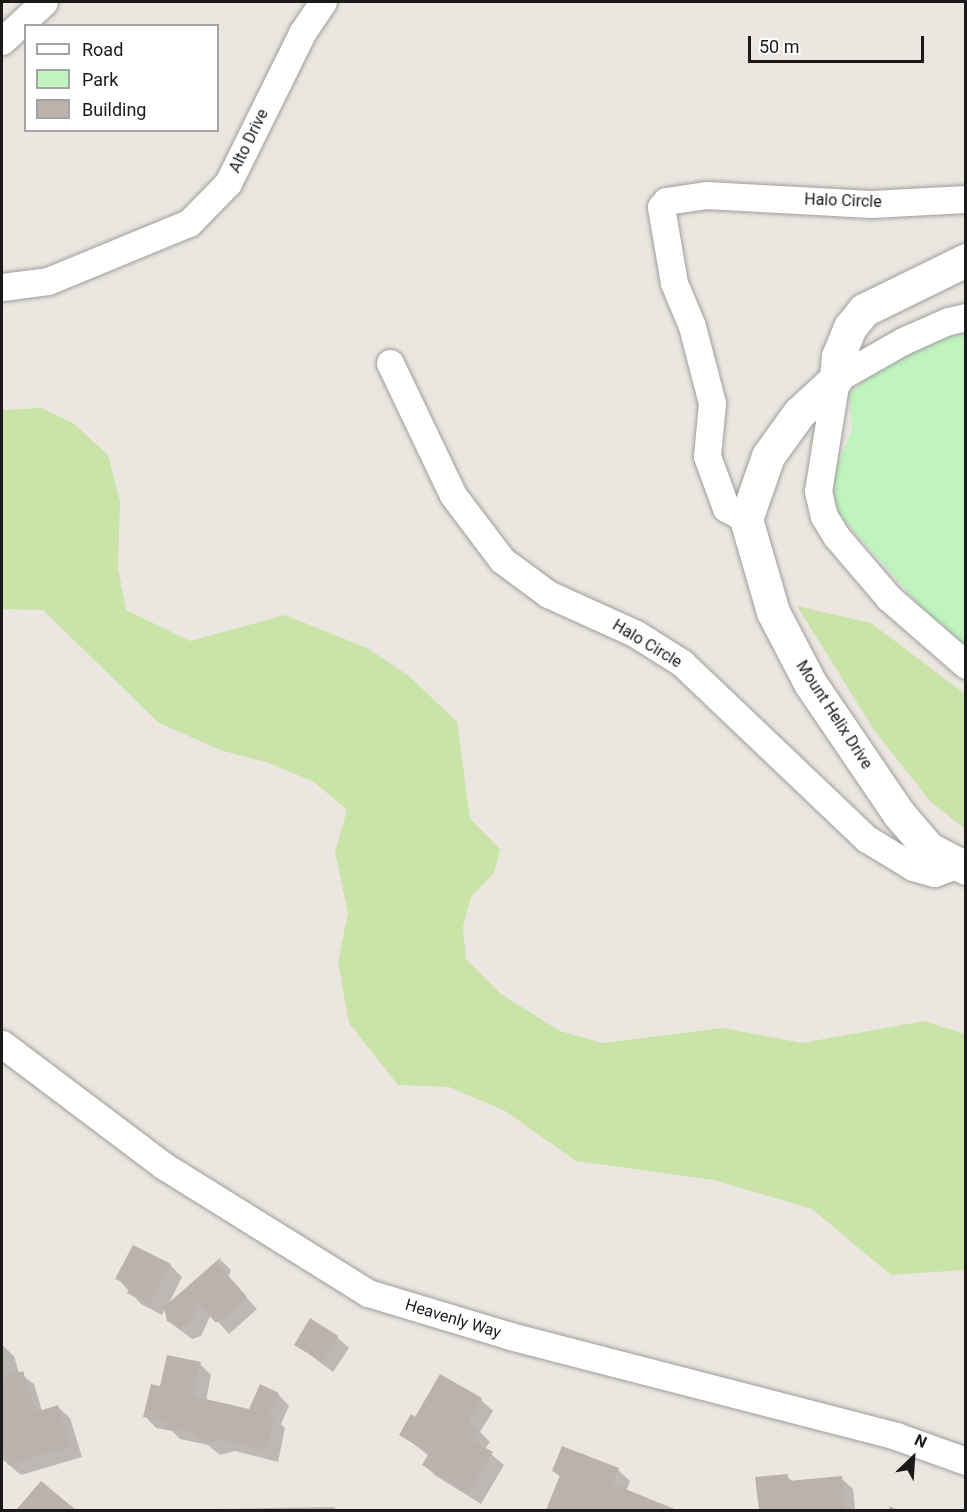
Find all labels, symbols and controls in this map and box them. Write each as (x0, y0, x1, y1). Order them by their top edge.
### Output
legend (24, 24, 219, 132)
scale bar (751, 24, 926, 62)
text: 50 m (759, 36, 799, 57)
text: Road (82, 39, 123, 60)
text: Park (82, 69, 118, 90)
text: Building (82, 99, 146, 120)
street label: Alto Drive (225, 106, 273, 176)
street label: Halo Circle (804, 190, 882, 212)
street label: Halo Circle (609, 616, 685, 672)
street label: Mount Helix Drive (792, 657, 876, 773)
street label: Heavenly Way (403, 1295, 503, 1343)
north arrow (883, 1428, 943, 1488)
text: N (912, 1430, 930, 1452)

